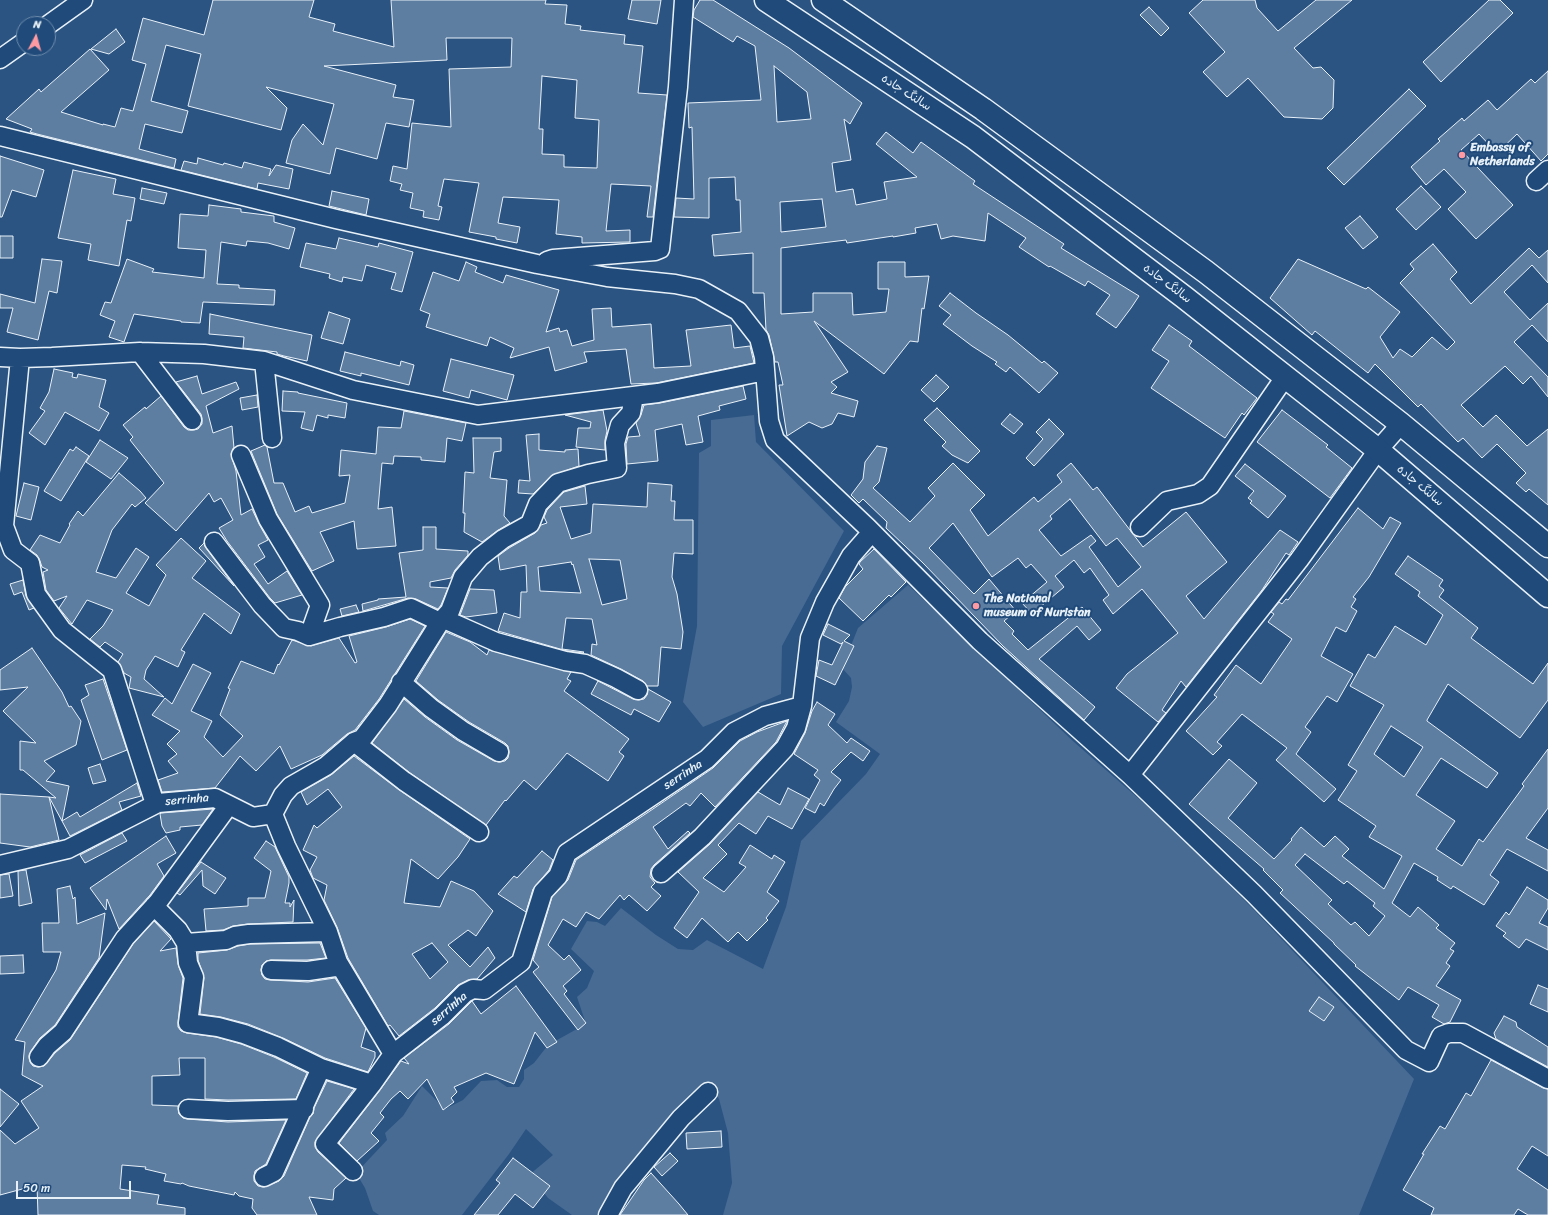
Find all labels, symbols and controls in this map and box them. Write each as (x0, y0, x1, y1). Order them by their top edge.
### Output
text: N (32, 15, 42, 34)
north arrow (16, 16, 56, 56)
street label: سالنگ جاده (878, 72, 934, 114)
place label: Embassy of Netherlands (1470, 141, 1535, 169)
marker: Embassy of Netherlands (1457, 150, 1467, 160)
street label: سالنگ جاده (1140, 261, 1194, 307)
street label: سالنگ جاده (1394, 462, 1446, 510)
place label: The National museum of Nuristan (984, 592, 1090, 620)
marker: The National museum of Nuristan (971, 601, 981, 611)
street label: serrinha (661, 757, 705, 793)
street label: serrinha (165, 791, 209, 809)
street label: serrinha (428, 989, 470, 1029)
scale bar (18, 1173, 133, 1199)
text: 50 m (23, 1177, 50, 1199)

